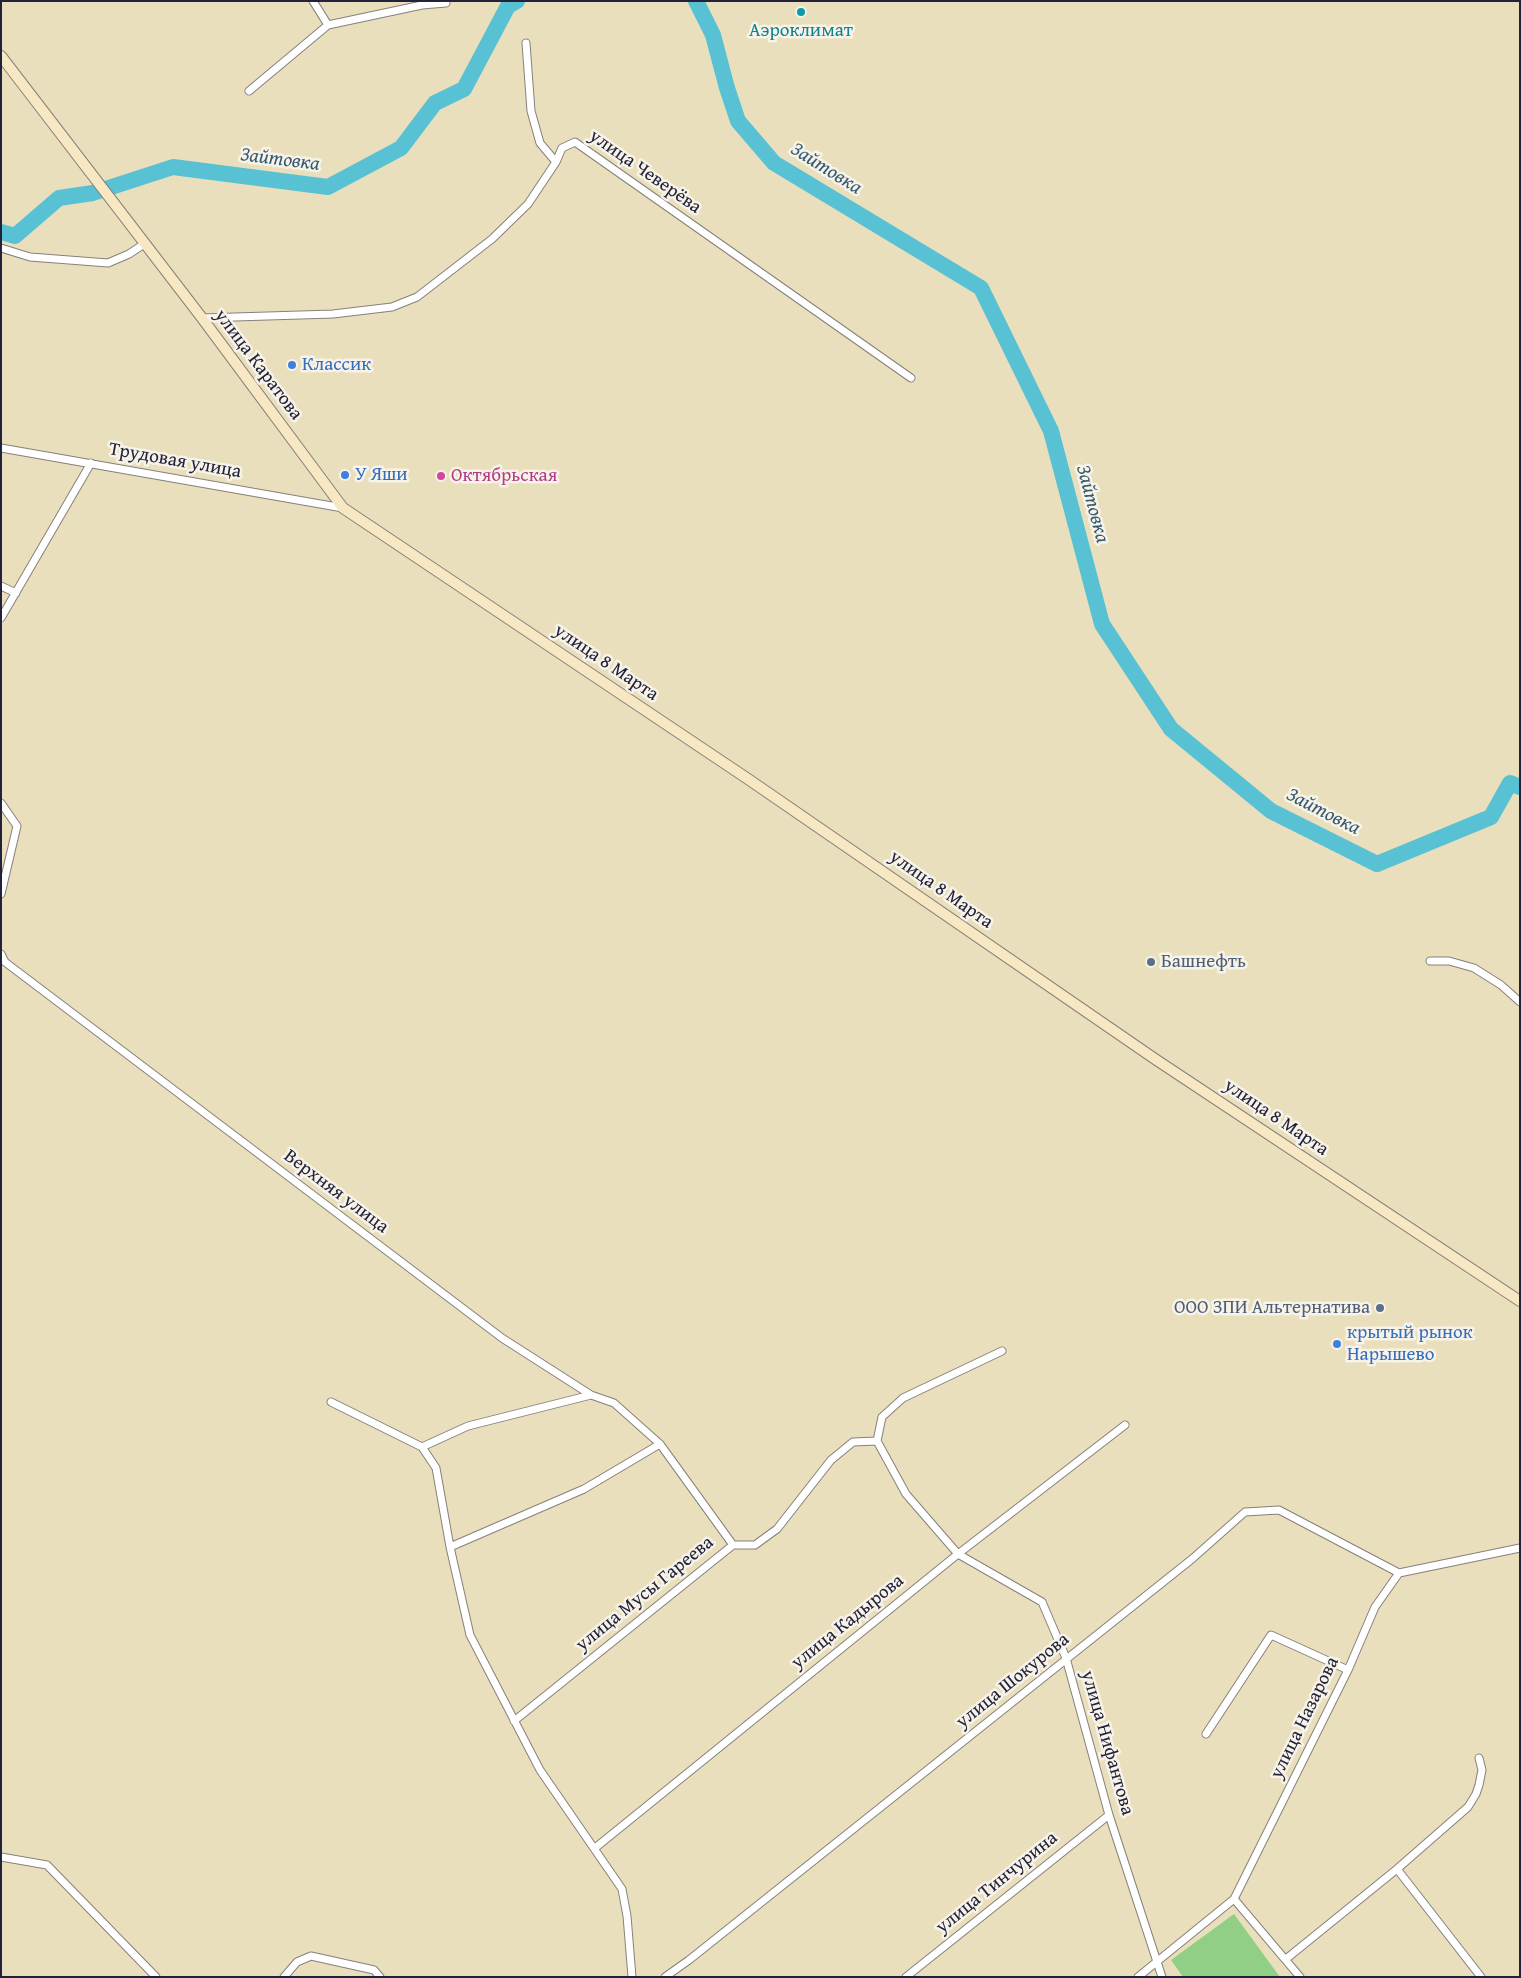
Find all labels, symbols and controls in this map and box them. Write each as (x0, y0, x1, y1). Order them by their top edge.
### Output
marker: Аэроклимат (795, 6, 807, 18)
place label: Аэроклимат (749, 20, 853, 42)
street label: улица Чеверёва (585, 125, 705, 219)
water label: Зайтовка (786, 138, 866, 200)
water label: Зайтовка (239, 143, 321, 177)
street label: улица Каратова (209, 305, 307, 425)
place label: Классик (302, 354, 371, 376)
marker: Классик (286, 359, 298, 371)
street label: Трудовая улица (107, 438, 243, 484)
water label: Зайтовка (1070, 462, 1114, 546)
place label: У Яши (355, 464, 408, 486)
place label: Октябрьская (451, 465, 557, 487)
marker: У Яши (339, 469, 351, 481)
marker: Октябрьская (435, 470, 447, 482)
street label: улица 8 Марта (549, 620, 663, 706)
water label: Зайтовка (1282, 783, 1364, 841)
street label: улица 8 Марта (885, 846, 997, 934)
place label: Башнефть (1161, 951, 1246, 973)
marker: Башнефть (1145, 956, 1157, 968)
street label: улица 8 Марта (1219, 1075, 1333, 1161)
street label: Верхняя улица (279, 1145, 393, 1239)
place label: ООО ЗПИ Альтернатива (1174, 1297, 1370, 1319)
marker: ООО ЗПИ Альтернатива (1374, 1302, 1386, 1314)
place label: крытый рынок Нарышево (1347, 1322, 1473, 1366)
marker: крытый рынок Нарышево (1331, 1338, 1343, 1350)
street label: улица Мусы Гареева (572, 1531, 718, 1657)
street label: улица Кадырова (787, 1570, 909, 1674)
street label: улица Шокурова (952, 1628, 1074, 1734)
street label: улица Назарова (1266, 1653, 1344, 1783)
street label: улица Нифантова (1075, 1668, 1139, 1818)
street label: улица Тинчурина (932, 1827, 1062, 1939)

